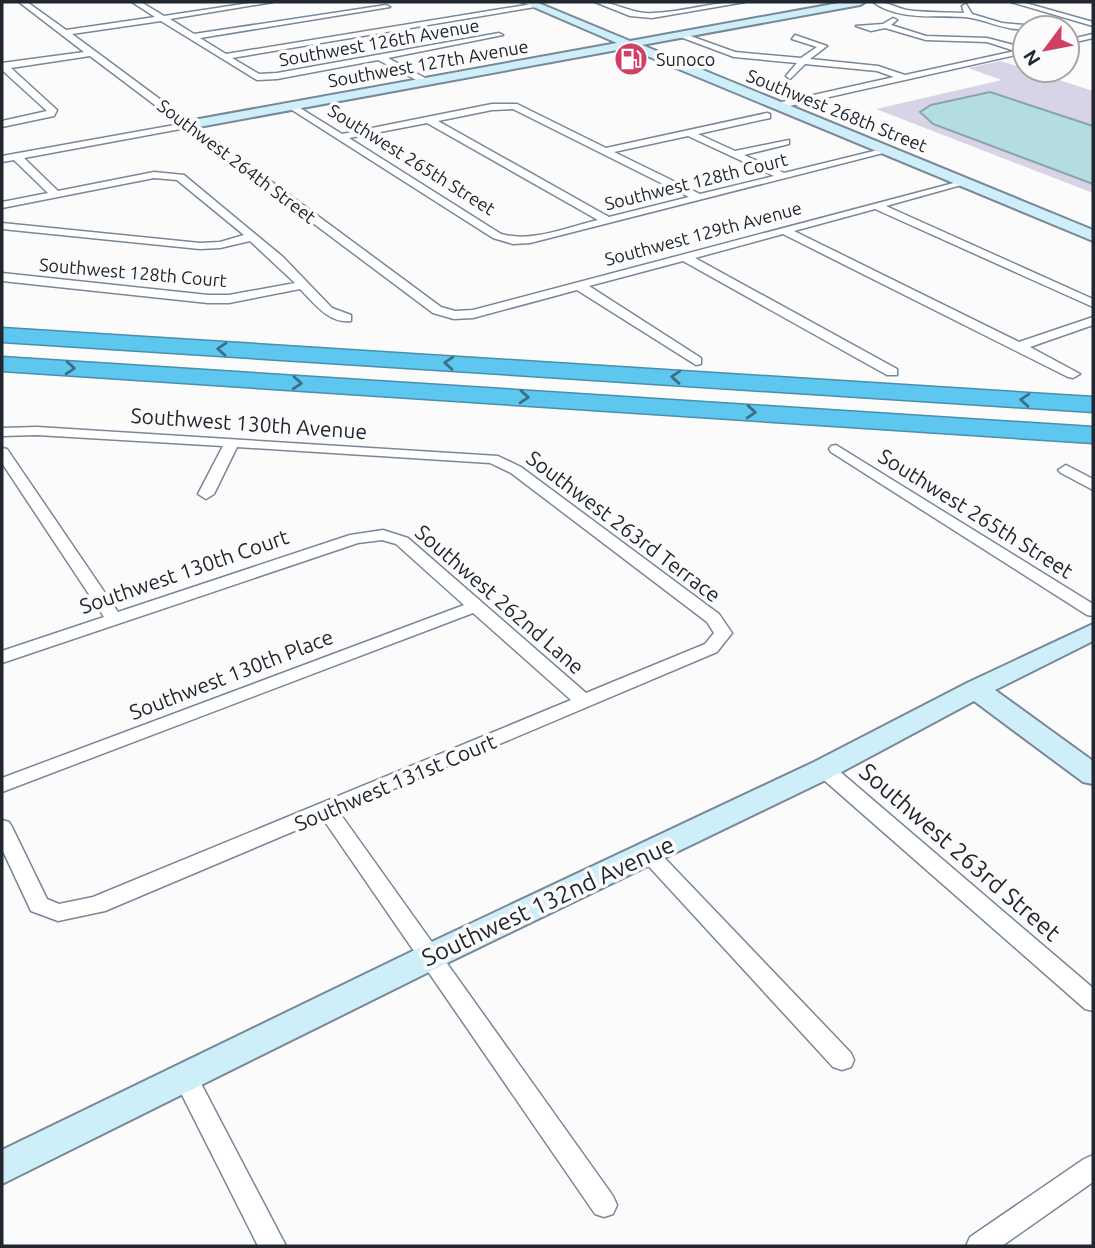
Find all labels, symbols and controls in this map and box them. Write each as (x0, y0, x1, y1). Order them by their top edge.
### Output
north arrow (1011, 14, 1081, 84)
street label: Southwest 126th Avenue (277, 15, 481, 69)
street label: Southwest 127th Avenue (326, 36, 530, 90)
fuel station icon: Sunoco (612, 40, 650, 78)
text: N (1018, 46, 1045, 70)
place label: Sunoco (656, 49, 715, 69)
street label: Southwest 268th Street (744, 65, 930, 155)
street label: Southwest 264th Street (154, 95, 320, 227)
street label: Southwest 265th Street (325, 99, 499, 219)
street label: Southwest 128th Court (602, 149, 790, 213)
street label: Southwest 129th Avenue (602, 197, 804, 269)
street label: Southwest 128th Court (38, 254, 228, 290)
one-way arrow (216, 341, 227, 356)
one-way arrow (443, 356, 454, 371)
one-way arrow (65, 360, 76, 375)
one-way arrow (670, 370, 681, 385)
one-way arrow (292, 375, 303, 390)
one-way arrow (519, 389, 530, 404)
one-way arrow (1019, 393, 1030, 408)
street label: Southwest 130th Avenue (130, 403, 368, 443)
one-way arrow (746, 404, 757, 419)
street label: Southwest 265th Street (874, 443, 1078, 583)
street label: Southwest 263rd Terrace (522, 445, 726, 607)
street label: Southwest 262nd Lane (411, 519, 589, 679)
street label: Southwest 130th Court (76, 524, 292, 618)
street label: Southwest 130th Place (126, 624, 336, 724)
street label: Southwest 131st Court (291, 729, 499, 835)
street label: Southwest 263rd Street (854, 758, 1066, 947)
street label: Southwest 132nd Avenue (418, 831, 678, 971)

